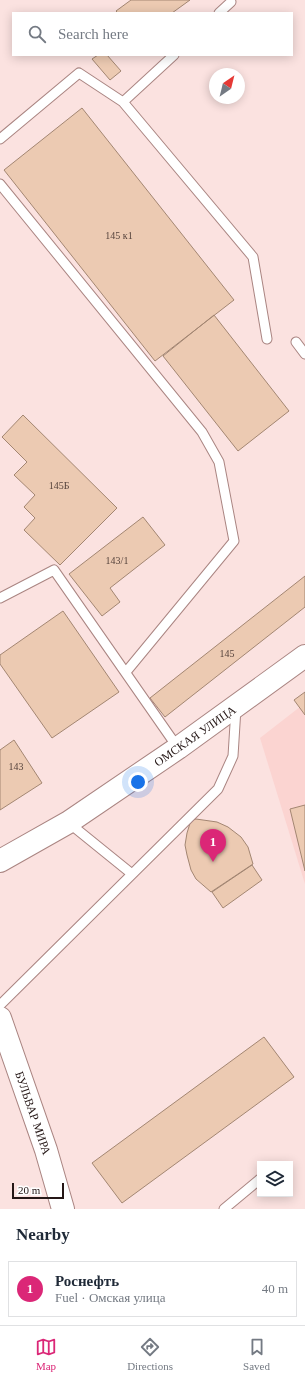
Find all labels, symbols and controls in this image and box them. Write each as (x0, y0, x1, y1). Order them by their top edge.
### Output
search box (12, 12, 293, 56)
icon: search (26, 23, 48, 45)
text: Search here (58, 26, 128, 42)
north arrow (209, 68, 245, 104)
house number: 145 к1 (105, 230, 133, 241)
house number: 145Б (49, 480, 70, 491)
house number: 143/1 (106, 555, 128, 566)
house number: 145 (220, 648, 235, 659)
street label: ОМСКАЯ УЛИЦА (152, 702, 239, 769)
house number: 143 (9, 761, 24, 772)
your location (128, 772, 148, 792)
pin: 1 (200, 829, 226, 862)
street label: БУЛЬВАР МИРА (12, 1069, 54, 1157)
map controls (257, 1161, 293, 1197)
button: layers (257, 1161, 293, 1197)
scale bar (12, 1181, 64, 1200)
text: 20 m (18, 1184, 40, 1196)
text: Nearby (16, 1225, 70, 1244)
text: Роснефть (55, 1273, 119, 1289)
text: 1 (27, 1281, 33, 1296)
text: 40 m (262, 1281, 288, 1296)
text: Fuel · Омская улица (55, 1290, 166, 1305)
tab: Map (35, 1336, 57, 1372)
tab: Directions (127, 1336, 173, 1372)
tab: Saved (243, 1336, 270, 1372)

